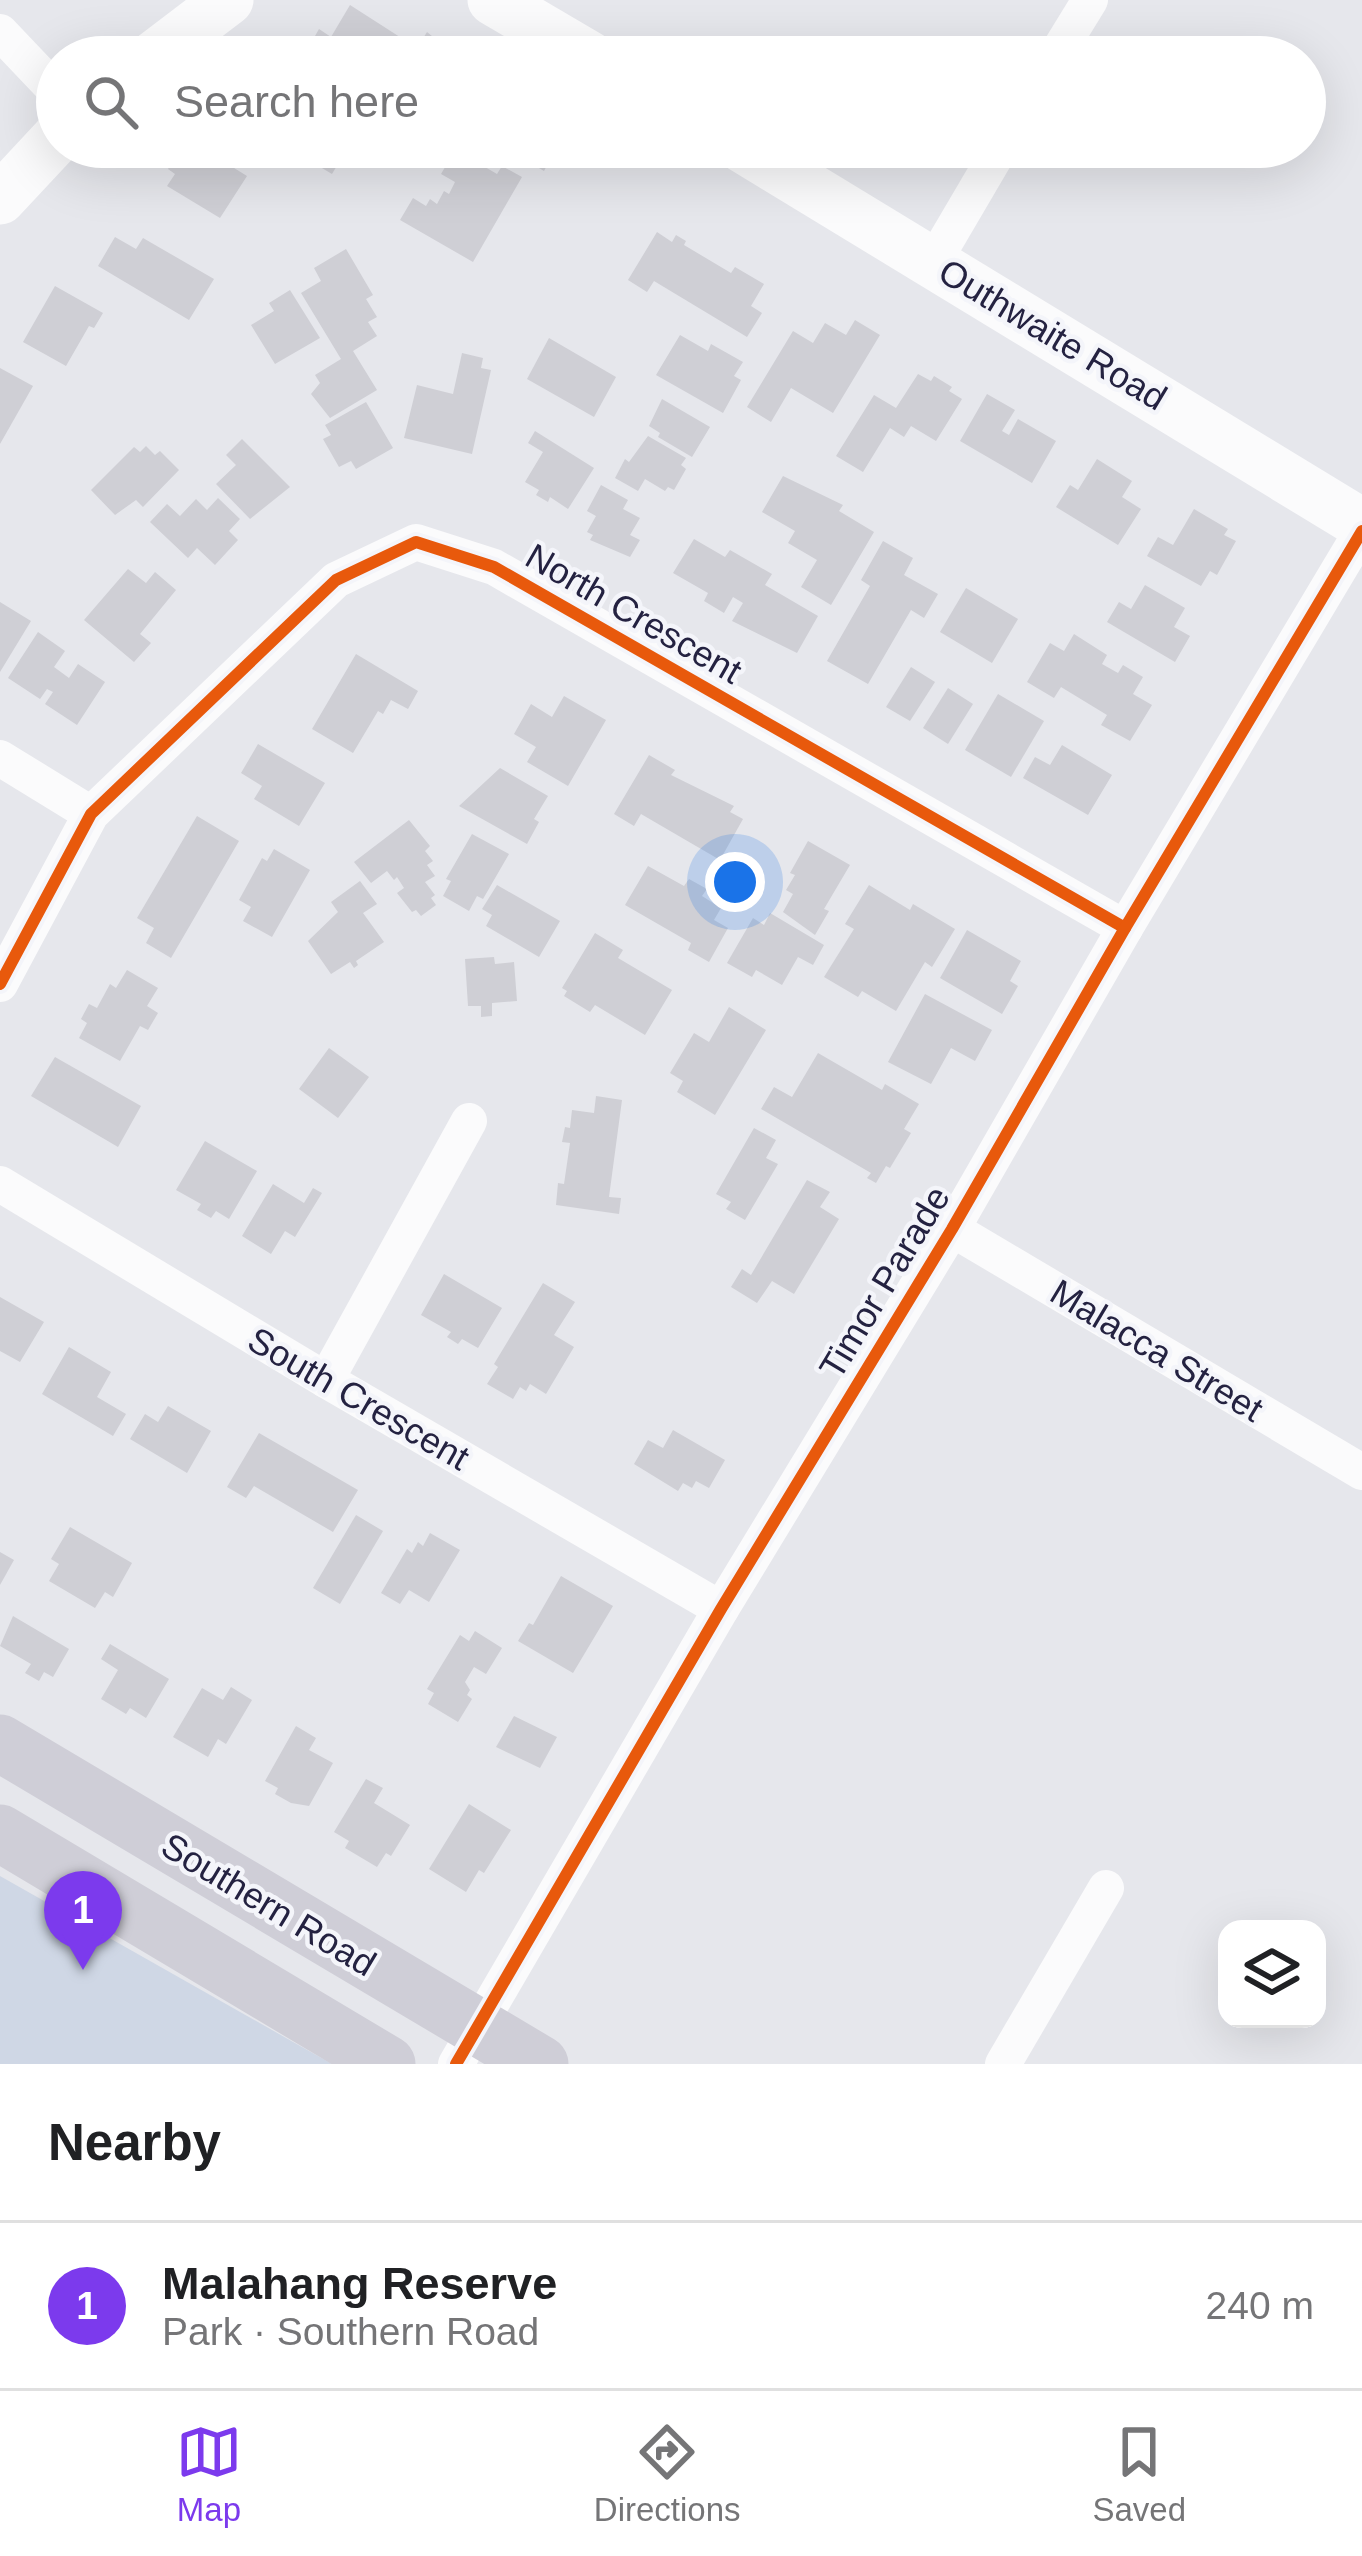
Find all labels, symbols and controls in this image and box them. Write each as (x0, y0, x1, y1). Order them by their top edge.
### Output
search box (36, 36, 1326, 168)
icon: search (78, 69, 144, 135)
text: Search here (174, 76, 419, 127)
street label: Outhwaite Road (932, 250, 1174, 418)
street label: North Crescent (519, 535, 749, 692)
your location (705, 852, 765, 912)
street label: Timor Parade (811, 1179, 958, 1386)
street label: Malacca Street (1043, 1271, 1270, 1430)
street label: South Crescent (241, 1319, 476, 1478)
street label: Southern Road (154, 1824, 383, 1984)
pin: 1 (44, 1871, 122, 1970)
map controls (1218, 1920, 1326, 2028)
button: layers (1218, 1920, 1326, 2028)
text: Nearby (48, 2114, 221, 2171)
text: Malahang Reserve (162, 2258, 557, 2309)
text: 1 (76, 2284, 98, 2327)
text: 240 m (1206, 2284, 1314, 2327)
text: Park · Southern Road (162, 2310, 539, 2353)
tab: Map (176, 2419, 242, 2529)
tab: Directions (594, 2419, 741, 2529)
tab: Saved (1092, 2419, 1186, 2529)

